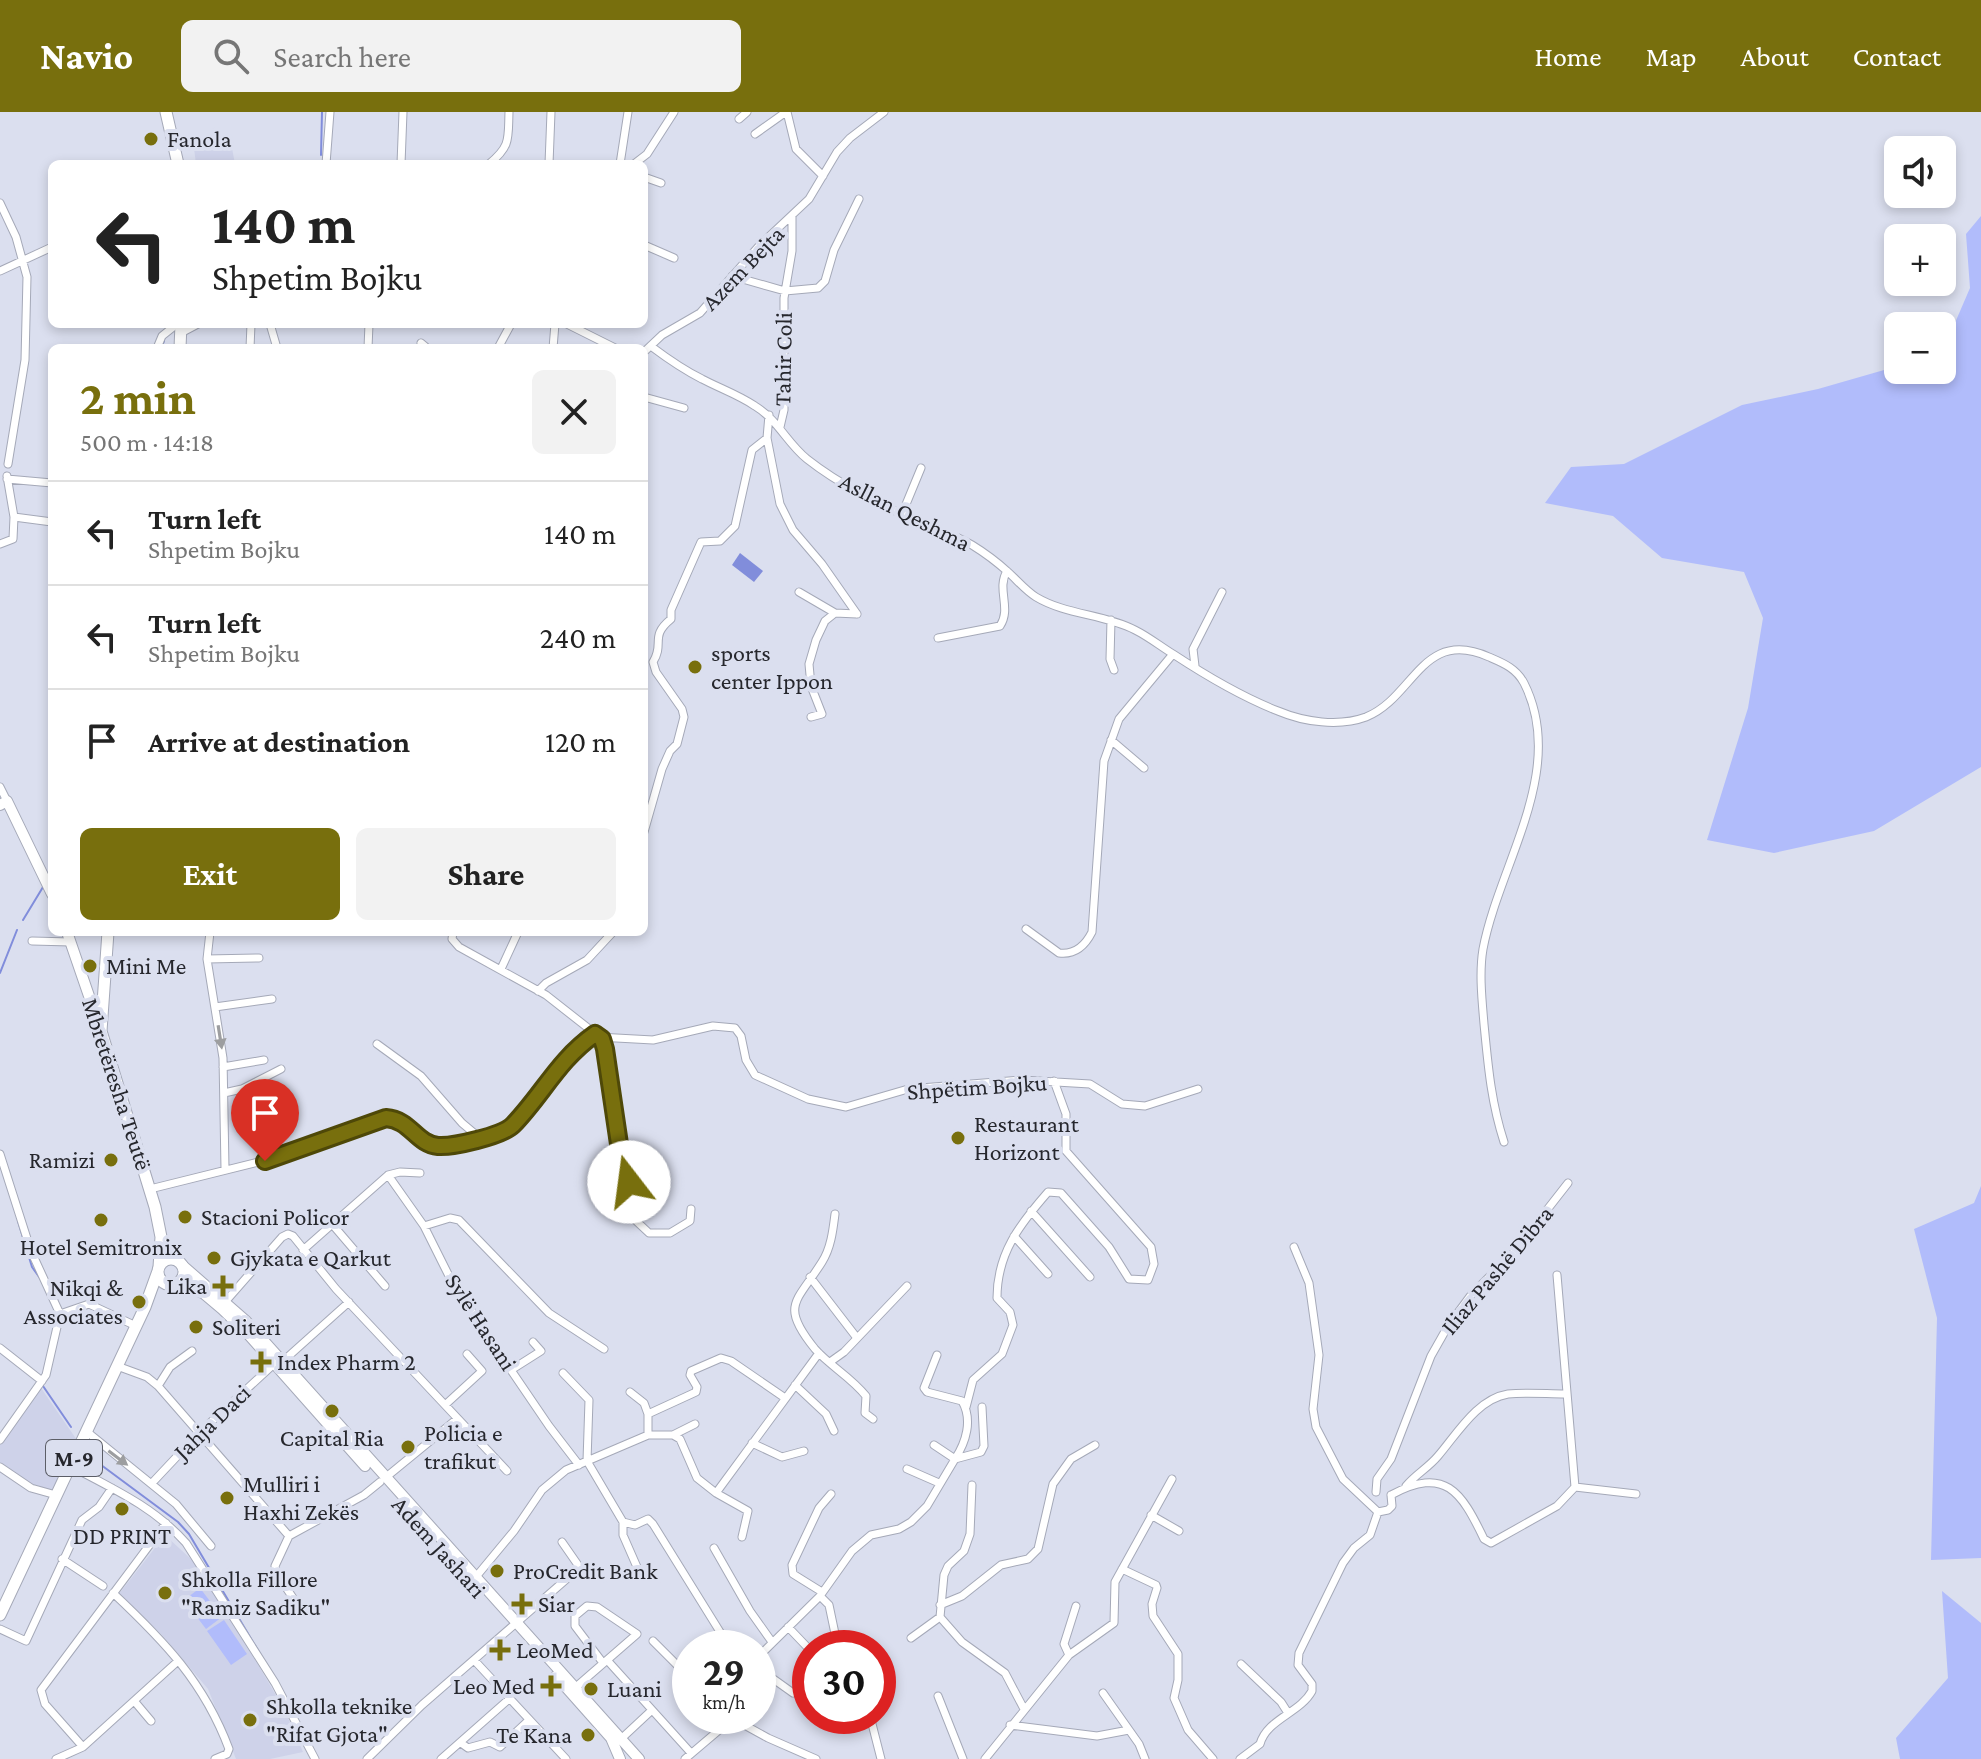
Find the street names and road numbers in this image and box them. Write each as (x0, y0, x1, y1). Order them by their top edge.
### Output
street label: Azem Bejta (696, 220, 789, 315)
street label: Tahir Coli (768, 312, 797, 406)
street label: Asllan Qeshma (835, 467, 975, 556)
street label: Mbretëresha Teutë (77, 994, 158, 1173)
street label: Shpëtim Bojku (906, 1068, 1048, 1105)
street label: Iliaz Pashë Dibra (1435, 1200, 1558, 1339)
street label: Sylë Hasani (440, 1268, 523, 1375)
street label: Jahja Daci (166, 1379, 256, 1466)
road number: M-9 (46, 1440, 102, 1476)
street label: Adem Jashari (387, 1490, 492, 1603)

